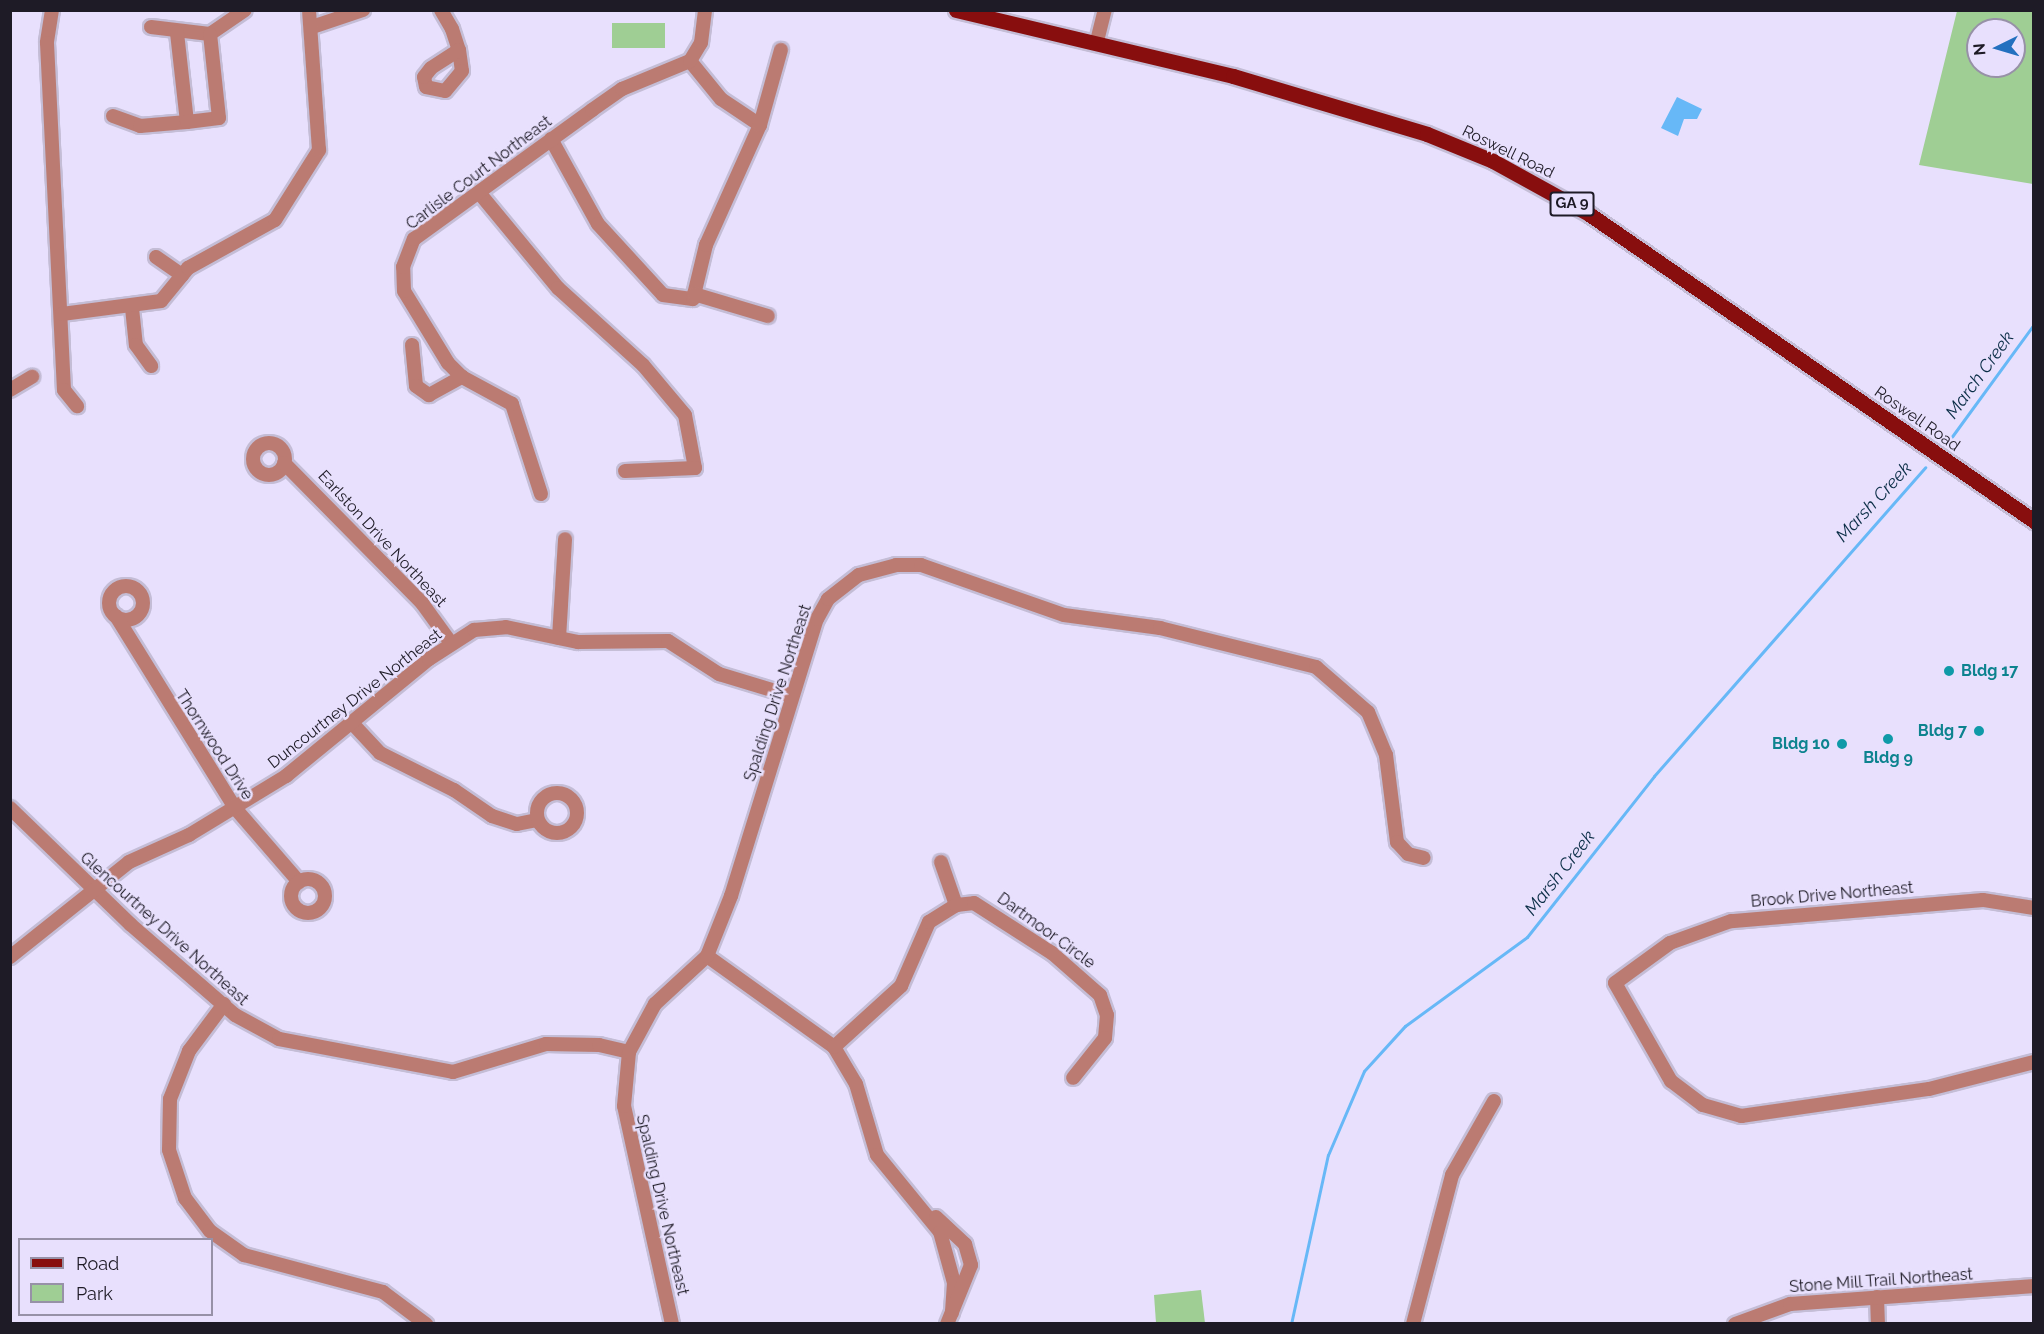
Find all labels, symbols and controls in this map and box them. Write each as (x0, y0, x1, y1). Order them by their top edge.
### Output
north arrow (1966, 18, 2026, 78)
text: N (1970, 43, 1990, 56)
street label: Carlisle Court Northeast (403, 112, 555, 234)
street label: Roswell Road (1459, 121, 1557, 183)
road number: GA 9 (1548, 192, 1596, 216)
water label: March Creek (1941, 327, 2019, 423)
street label: Roswell Road (1870, 382, 1964, 456)
water label: Marsh Creek (1831, 458, 1917, 546)
street label: Earlston Drive Northeast (314, 467, 450, 611)
street label: Spalding Drive Northeast (740, 602, 816, 784)
street label: Duncourtney Drive Northeast (264, 625, 446, 773)
place label: Bldg 17 (1961, 661, 2018, 681)
marker: Bldg 17 (1942, 664, 1956, 678)
street label: Thornwood Drive (171, 686, 257, 804)
place label: Bldg 7 (1918, 721, 1967, 741)
marker: Bldg 7 (1972, 724, 1986, 738)
marker: Bldg 9 (1881, 732, 1895, 746)
place label: Bldg 10 (1772, 734, 1830, 754)
marker: Bldg 10 (1835, 737, 1849, 751)
place label: Bldg 9 (1863, 748, 1913, 768)
water label: Marsh Creek (1520, 826, 1600, 920)
street label: Glencourtney Drive Northeast (76, 848, 252, 1010)
street label: Brook Drive Northeast (1750, 878, 1914, 912)
street label: Dartmoor Circle (993, 889, 1099, 973)
street label: Spalding Drive Northeast (632, 1113, 692, 1297)
legend (18, 1238, 213, 1316)
text: Road (76, 1253, 119, 1274)
street label: Stone Mill Trail Northeast (1788, 1265, 1974, 1297)
text: Park (76, 1283, 113, 1304)

